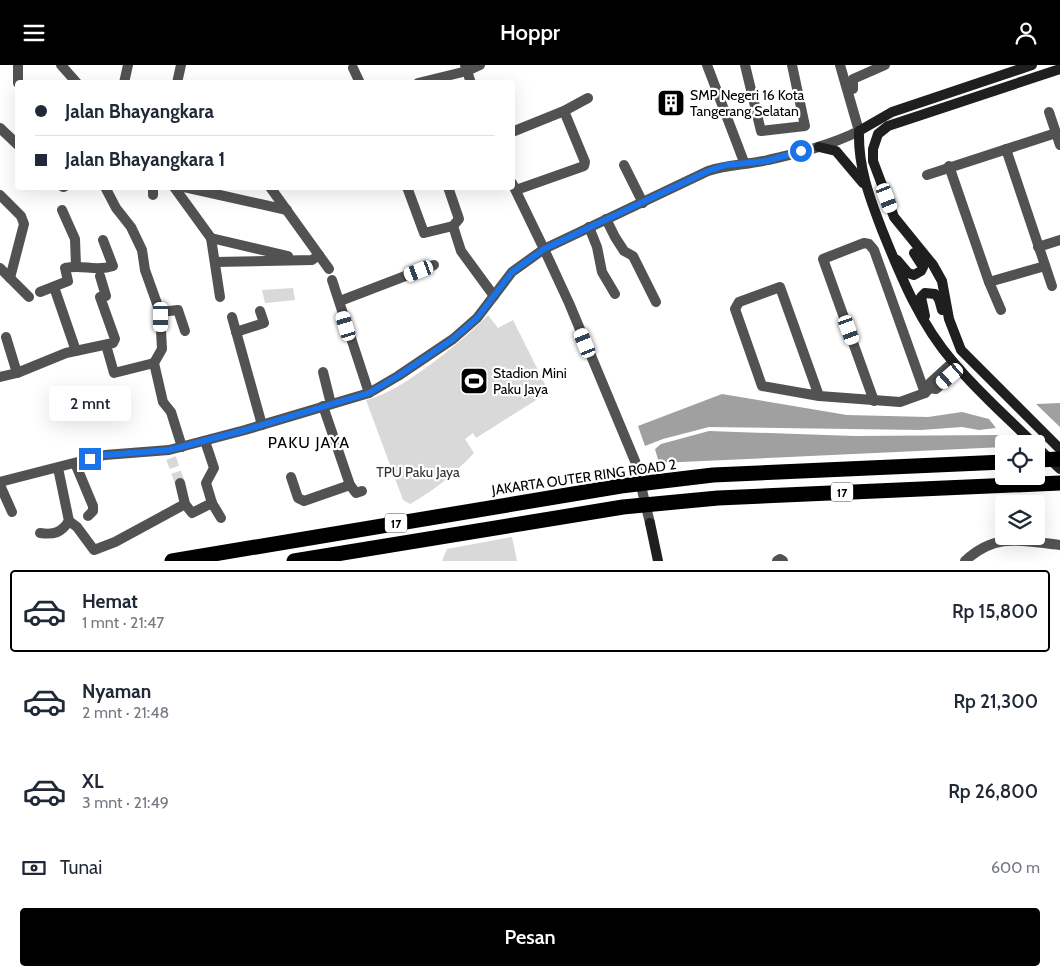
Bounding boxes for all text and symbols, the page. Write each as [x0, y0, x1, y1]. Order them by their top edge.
icon: menu [20, 19, 48, 47]
text: Hoppr [500, 19, 560, 46]
icon: person [1012, 19, 1040, 47]
place label: SMP Negeri 16 Kota Tangerang Selatan [690, 86, 805, 120]
building icon: SMP Negeri 16 Kota Tangerang Selatan [656, 88, 686, 118]
text: Jalan Bhayangkara [65, 100, 214, 123]
route start [790, 140, 812, 162]
text: Jalan Bhayangkara 1 [65, 148, 225, 171]
car [874, 181, 899, 215]
car [402, 259, 435, 283]
car [153, 302, 168, 332]
car [334, 309, 357, 343]
car [836, 313, 861, 347]
car [572, 326, 597, 360]
car [933, 360, 966, 392]
place label: Stadion Mini Paku Jaya [493, 364, 567, 398]
sports icon: Stadion Mini Paku Jaya [459, 366, 489, 396]
callout: 2 mnt [49, 387, 131, 421]
text: 2 mnt [70, 394, 110, 413]
district label: PAKU JAYA [268, 433, 350, 452]
map controls [995, 435, 1045, 545]
button: locate [995, 435, 1045, 485]
route end [79, 448, 101, 470]
street label: JAKARTA OUTER RING ROAD 2 [490, 455, 677, 499]
park label: TPU Paku Jaya [376, 463, 460, 481]
road number: 17 [831, 483, 853, 502]
button: layers [995, 495, 1045, 545]
road number: 17 [385, 513, 407, 533]
icon: car [22, 589, 67, 634]
text: Hemat [82, 590, 138, 613]
text: Rp 15,800 [952, 600, 1038, 623]
text: 1 mnt · 21:47 [82, 613, 164, 632]
icon: car [22, 679, 67, 724]
text: Nyaman [82, 680, 151, 703]
text: Rp 21,300 [953, 690, 1038, 713]
text: 2 mnt · 21:48 [82, 703, 169, 722]
icon: car [22, 769, 67, 814]
text: XL [82, 770, 103, 793]
text: Rp 26,800 [948, 780, 1038, 803]
text: 3 mnt · 21:49 [82, 793, 169, 812]
icon: cash [20, 854, 48, 882]
text: Tunai [60, 856, 102, 879]
text: 600 m [991, 858, 1040, 877]
button: Pesan [20, 908, 1040, 966]

